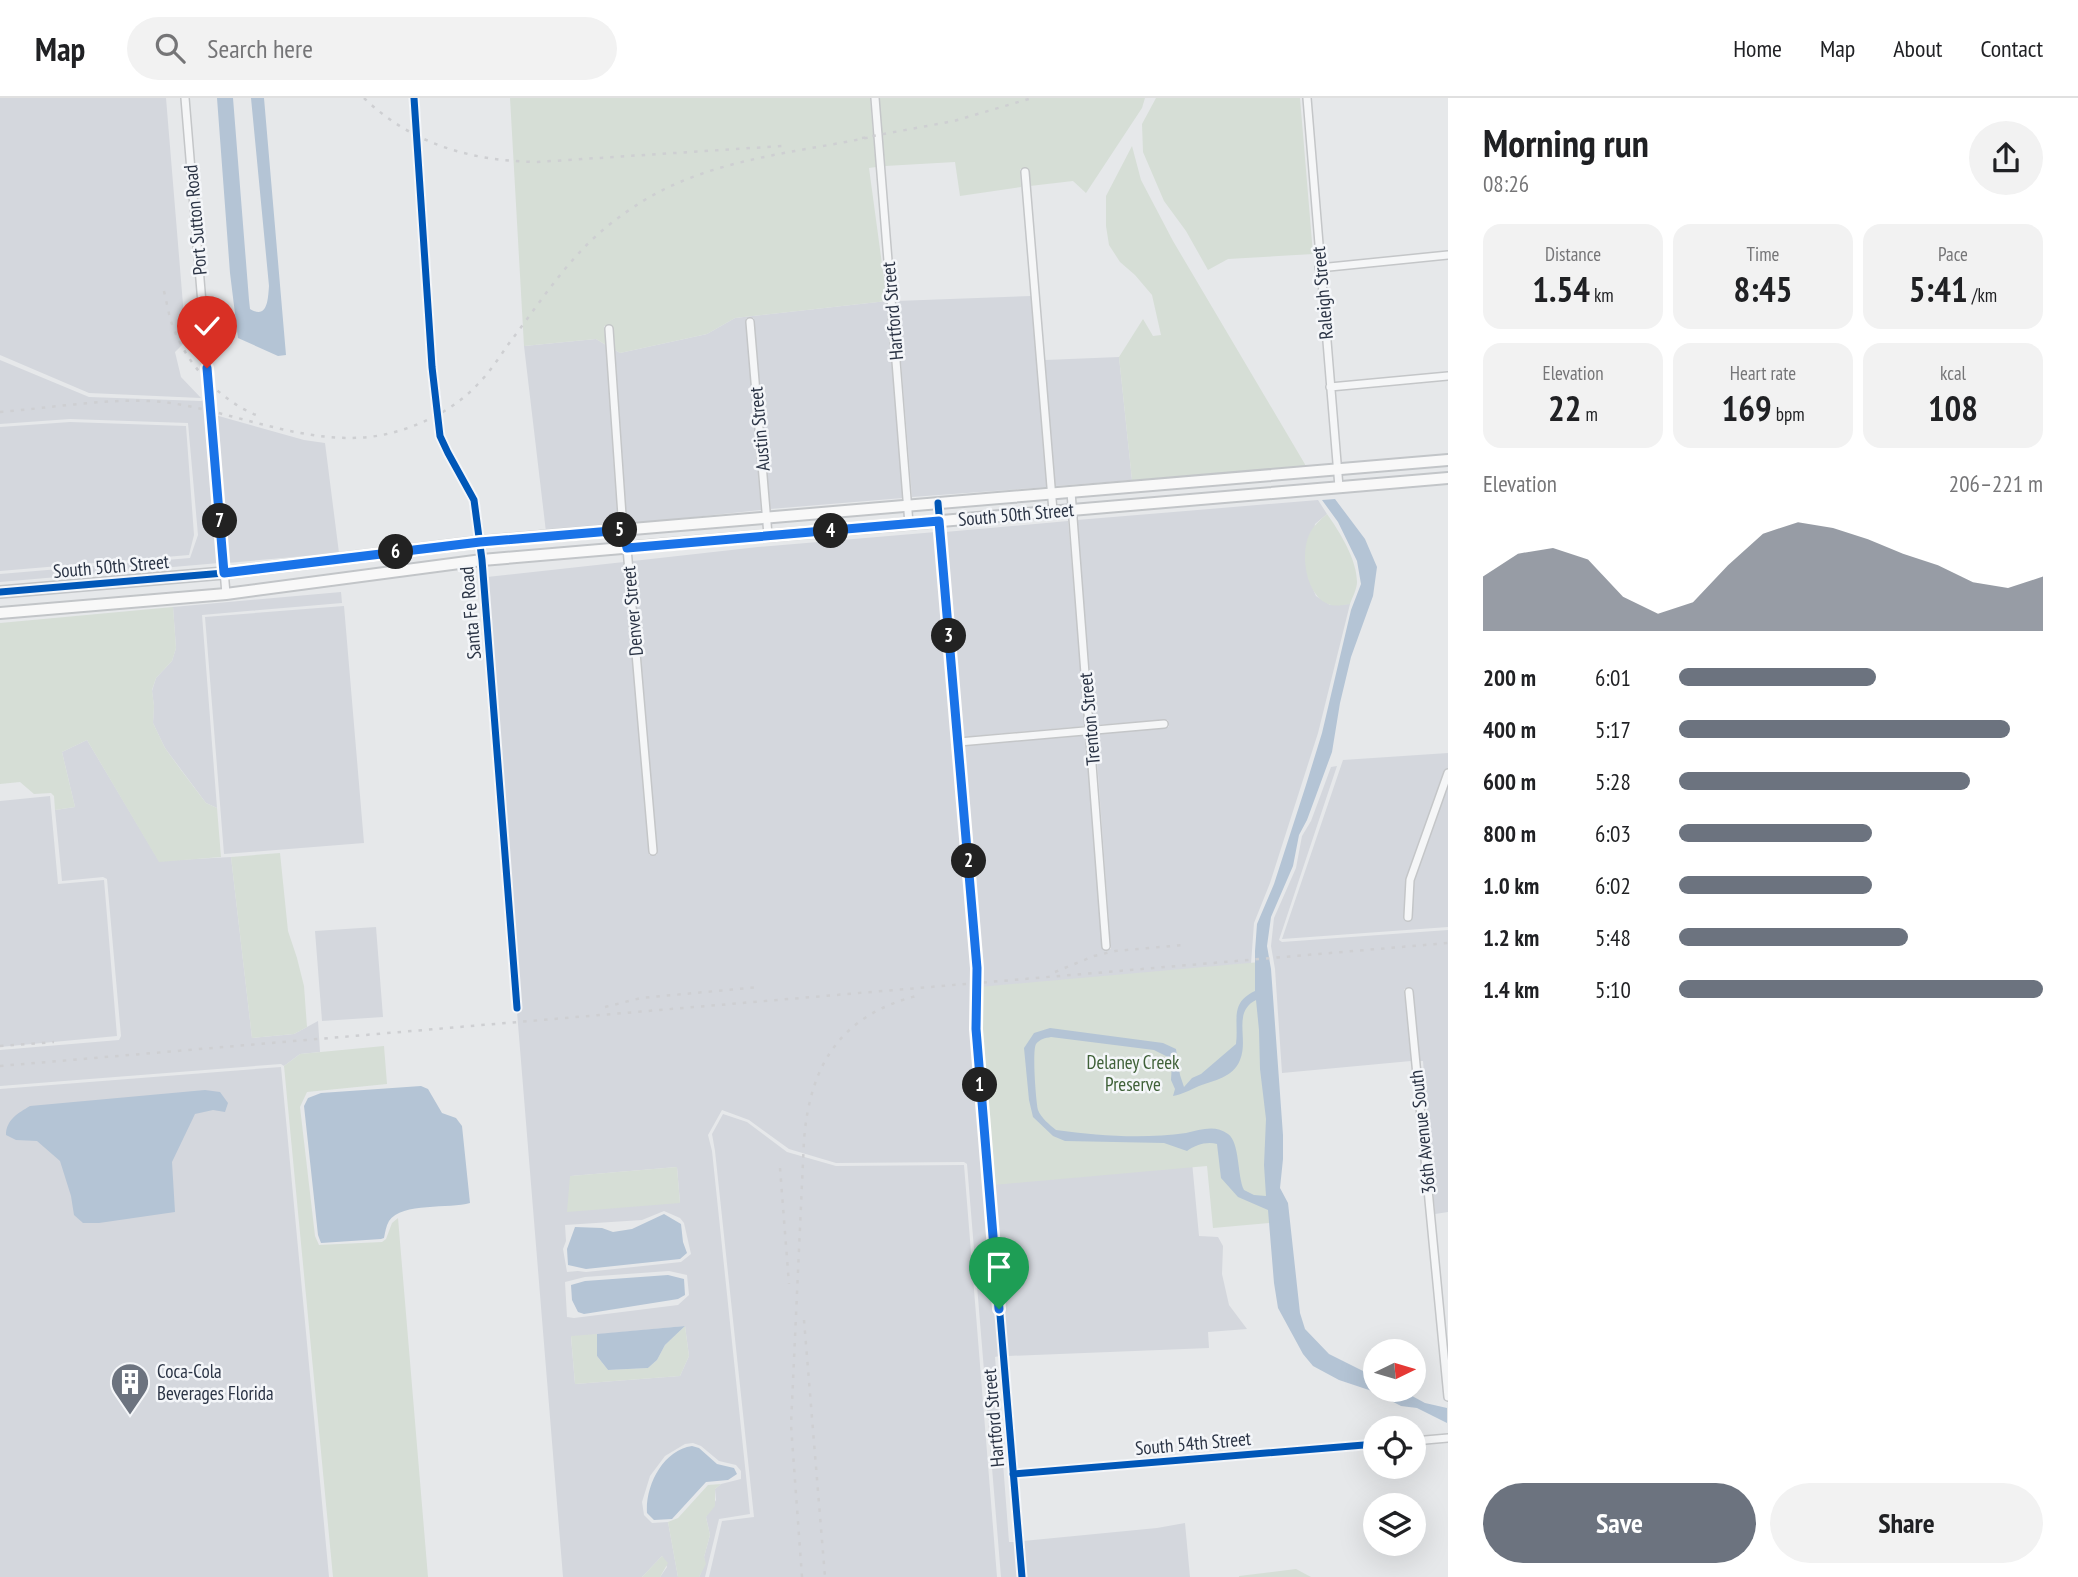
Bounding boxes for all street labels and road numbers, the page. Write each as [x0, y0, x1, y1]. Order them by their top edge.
street label: Port Sutton Road [178, 164, 212, 276]
street label: Raleigh Street [1306, 245, 1338, 340]
street label: Hartford Street [876, 260, 908, 361]
street label: Austin Street [743, 385, 775, 472]
street label: South 50th Street [957, 497, 1076, 531]
street label: South 50th Street [52, 549, 171, 583]
street label: Denver Street [616, 564, 648, 657]
street label: Santa Fe Road [454, 566, 486, 660]
street label: Trenton Street [1073, 671, 1105, 767]
street label: 36th Avenue South [1404, 1069, 1440, 1195]
street label: Hartford Street [977, 1367, 1009, 1468]
street label: South 54th Street [1134, 1426, 1253, 1460]

